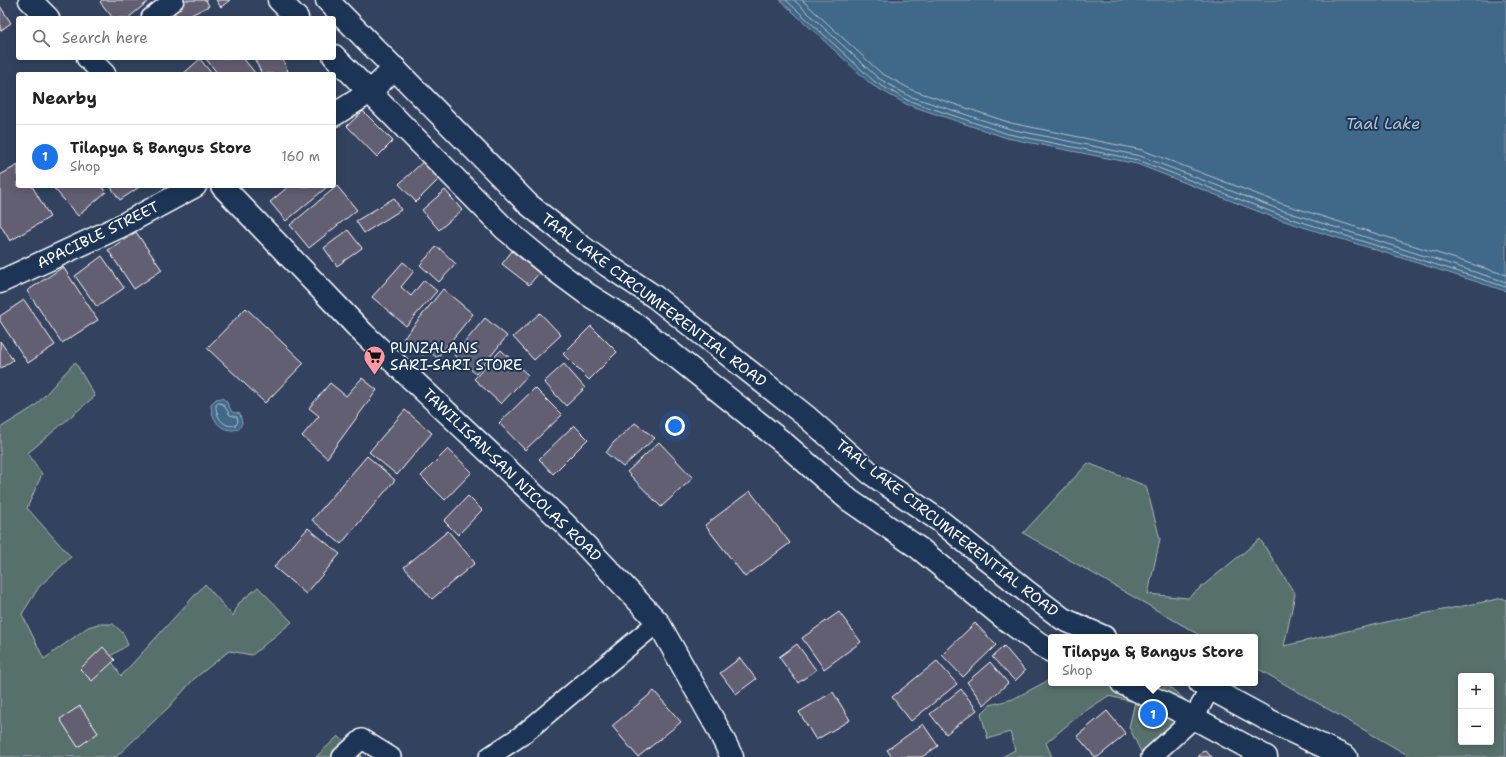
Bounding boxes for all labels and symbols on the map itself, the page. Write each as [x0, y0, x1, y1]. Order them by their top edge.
water label: Taal Lake [1346, 113, 1420, 134]
street label: APACIBLE STREET [34, 197, 162, 273]
street label: TAAL LAKE CIRCUMFERENTIAL ROAD [537, 209, 771, 391]
place label: PUNZALANS SARI-SARI STORE [390, 338, 522, 375]
supermarket icon: PUNZALANS SARI-SARI STORE [361, 344, 387, 377]
street label: TAWILISAN-SAN NICOLAS ROAD [418, 384, 606, 566]
your location [665, 416, 685, 436]
street label: TAAL LAKE CIRCUMFERENTIAL ROAD [832, 435, 1062, 621]
pin: 1 [1140, 699, 1166, 729]

